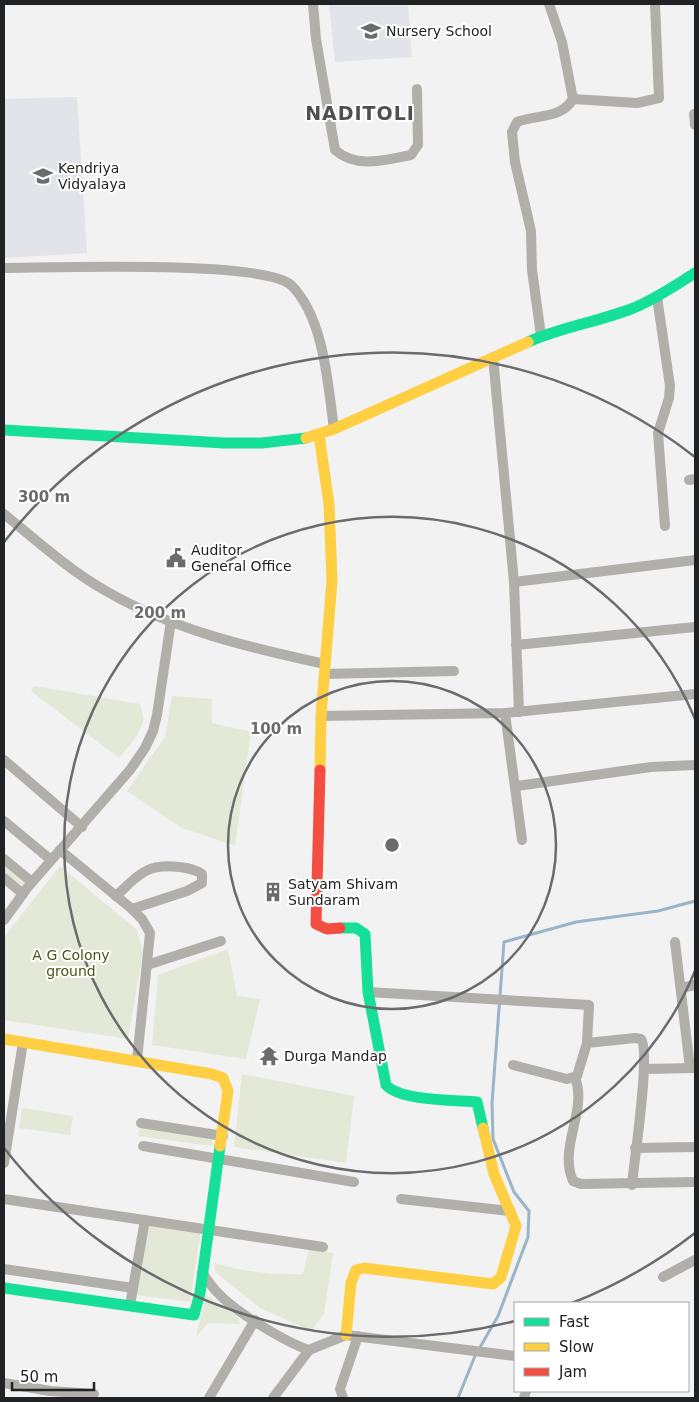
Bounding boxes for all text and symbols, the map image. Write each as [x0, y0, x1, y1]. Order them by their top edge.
school or university icon: Nursery School [360, 20, 382, 42]
place label: Nursery School [386, 23, 492, 39]
district label: NADITOLI [305, 102, 415, 124]
place label: Kendriya Vidyalaya [58, 160, 126, 192]
school or university icon: Kendriya Vidyalaya [32, 165, 54, 187]
text: 300 m [18, 488, 70, 506]
place label: Auditor General Office [191, 542, 292, 574]
public building icon: Auditor General Office [165, 547, 187, 569]
text: 200 m [134, 604, 186, 622]
text: 100 m [250, 720, 302, 738]
centre of rings [383, 836, 401, 854]
place label: Satyam Shivam Sundaram [288, 876, 398, 908]
building icon: Satyam Shivam Sundaram [262, 881, 284, 903]
park label: A G Colony ground [32, 947, 110, 979]
temple icon: Durga Mandap [258, 1045, 280, 1067]
place label: Durga Mandap [284, 1048, 387, 1064]
legend [514, 1302, 689, 1392]
text: Fast [559, 1313, 589, 1331]
text: Slow [559, 1338, 594, 1356]
scale bar [12, 1360, 95, 1392]
text: Jam [558, 1363, 587, 1381]
text: 50 m [20, 1368, 58, 1386]

